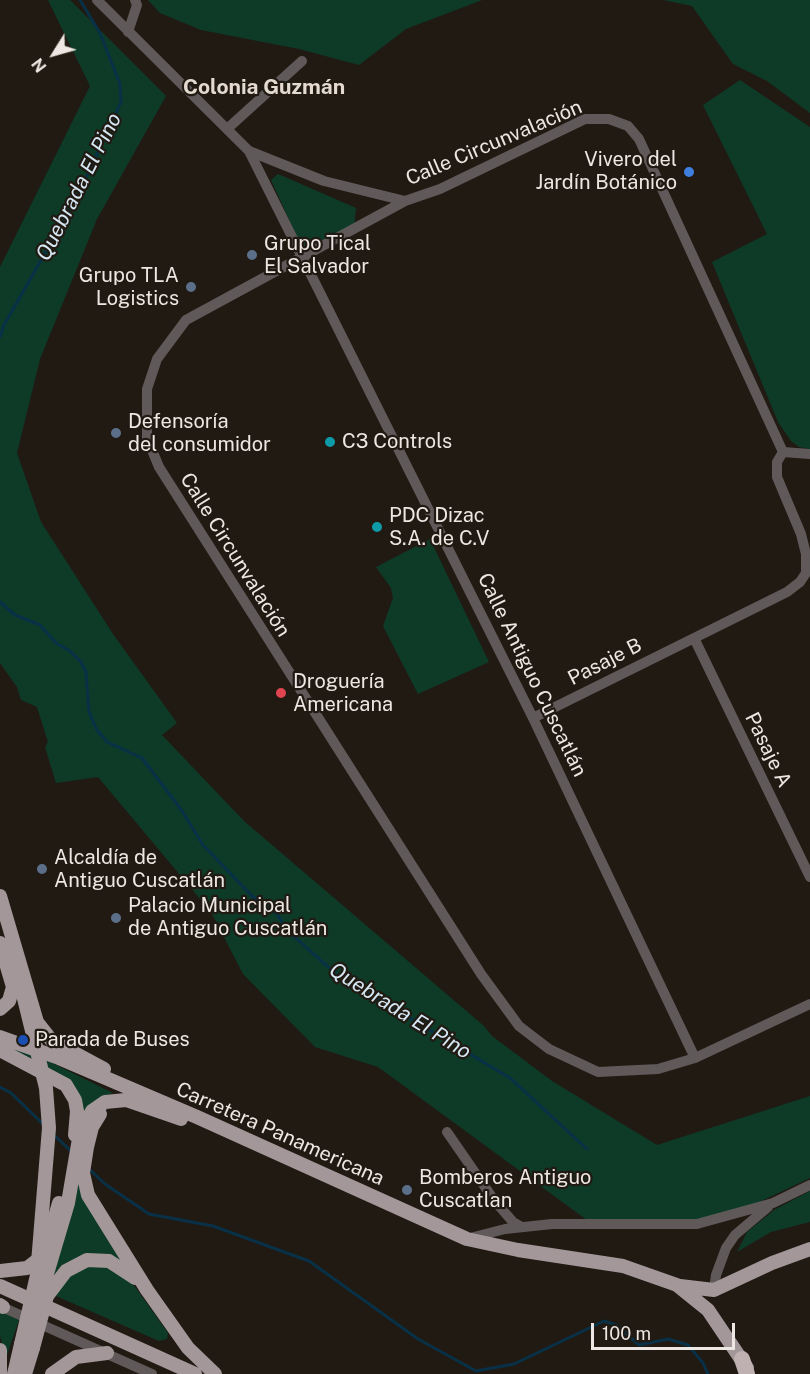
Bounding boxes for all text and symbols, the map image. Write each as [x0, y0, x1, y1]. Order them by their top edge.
north arrow [24, 24, 84, 84]
text: N [28, 54, 51, 76]
district label: Colonia Guzmán [183, 75, 345, 101]
street label: Calle Circunvalación [402, 95, 586, 191]
water label: Quebrada El Pino [31, 109, 127, 265]
place label: Vivero del Jardín Botánico [535, 148, 677, 195]
marker: Vivero del Jardín Botánico [682, 165, 696, 179]
place label: Grupo Tical El Salvador [264, 232, 371, 279]
marker: Grupo Tical El Salvador [245, 248, 259, 262]
place label: Grupo TLA Logistics [79, 264, 179, 311]
marker: Grupo TLA Logistics [184, 280, 198, 294]
place label: Defensoría del consumidor [128, 410, 271, 457]
marker: Defensoría del consumidor [109, 426, 123, 440]
place label: C3 Controls [342, 430, 452, 454]
marker: C3 Controls [323, 435, 337, 449]
street label: Calle Circunvalación [175, 469, 295, 641]
place label: PDC Dizac S.A. de C.V [389, 504, 490, 551]
marker: PDC Dizac S.A. de C.V [370, 520, 384, 534]
street label: Calle Antiguo Cuscatlán [472, 569, 592, 781]
street label: Pasaje B [564, 633, 646, 691]
place label: Droguería Americana [293, 670, 393, 717]
marker: Droguería Americana [274, 686, 288, 700]
street label: Pasaje A [740, 709, 796, 791]
place label: Alcaldía de Antiguo Cuscatlán [54, 846, 225, 893]
marker: Alcaldía de Antiguo Cuscatlán [35, 862, 49, 876]
place label: Palacio Municipal de Antiguo Cuscatlán [128, 894, 327, 941]
marker: Palacio Municipal de Antiguo Cuscatlán [109, 911, 123, 925]
water label: Quebrada El Pino [324, 957, 476, 1065]
place label: Parada de Buses [35, 1028, 190, 1052]
marker: Parada de Buses [16, 1033, 30, 1047]
street label: Carretera Panamericana [172, 1077, 388, 1191]
place label: Bomberos Antiguo Cuscatlan [419, 1166, 591, 1213]
marker: Bomberos Antiguo Cuscatlan [400, 1183, 414, 1197]
scale bar [594, 1311, 738, 1349]
text: 100 m [602, 1323, 651, 1344]

